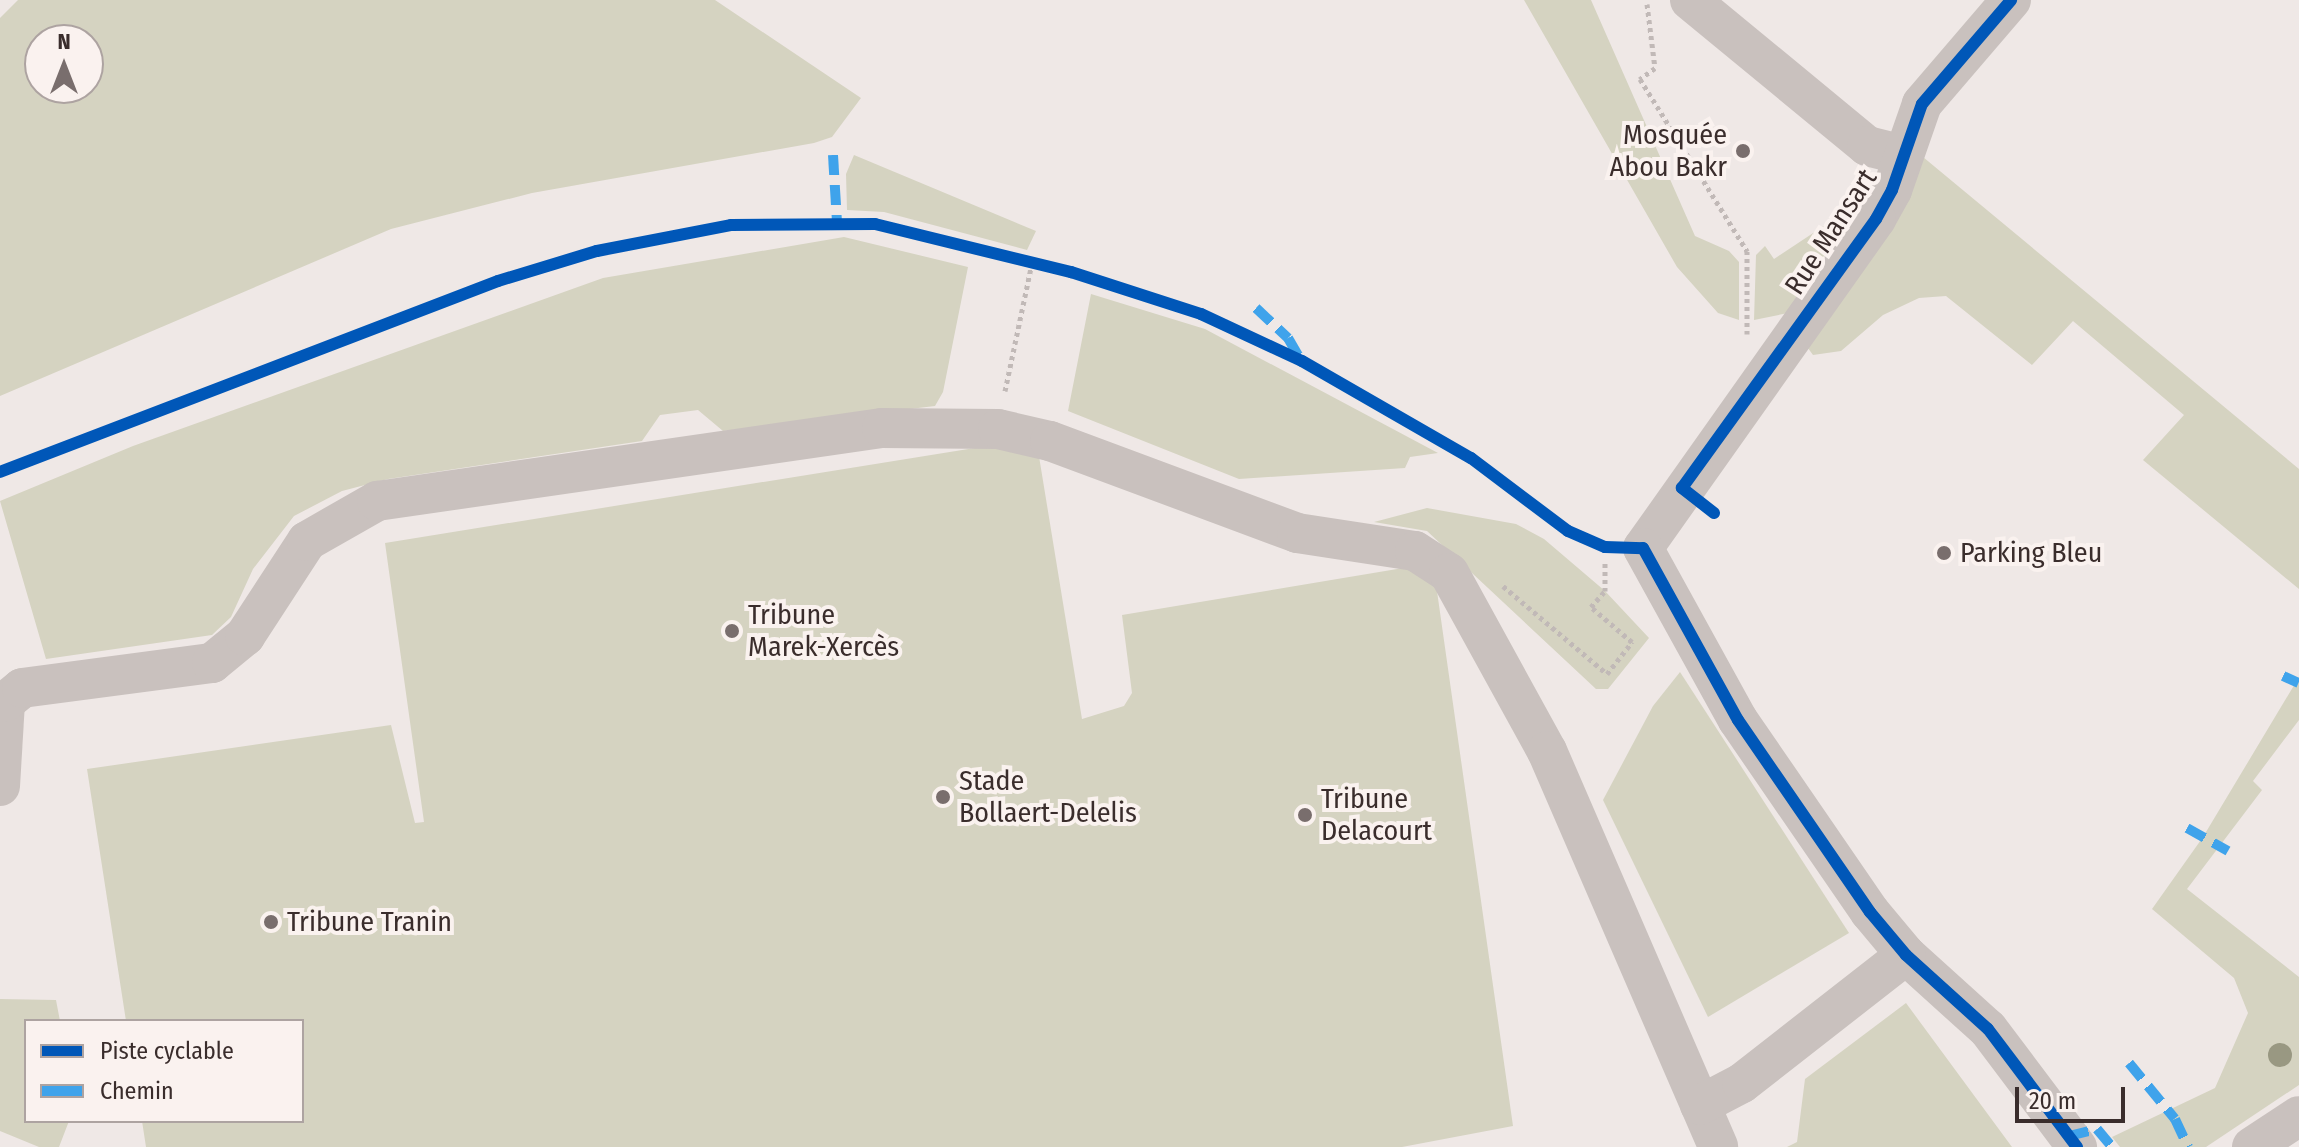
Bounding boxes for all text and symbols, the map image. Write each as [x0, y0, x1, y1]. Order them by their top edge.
north arrow [24, 24, 104, 104]
text: N [57, 28, 71, 55]
place label: Mosquée Abou Bakr [1610, 118, 1727, 184]
marker: Mosquée Abou Bakr [1734, 142, 1752, 160]
street label: Rue Mansart [1778, 163, 1884, 301]
place label: Parking Bleu [1960, 536, 2102, 570]
marker: Parking Bleu [1935, 544, 1953, 562]
place label: Tribune Marek-Xercès [748, 598, 899, 664]
marker: Tribune Marek-Xercès [723, 622, 741, 640]
place label: Stade Bollaert-Delelis [959, 764, 1137, 830]
place label: Tribune Delacourt [1321, 782, 1432, 848]
marker: Stade Bollaert-Delelis [934, 788, 952, 806]
marker: Tribune Delacourt [1296, 806, 1314, 824]
place label: Tribune Tranin [287, 905, 452, 939]
marker: Tribune Tranin [262, 913, 280, 931]
legend [24, 1019, 304, 1123]
text: Piste cyclable [100, 1037, 234, 1065]
scale bar [2019, 1071, 2129, 1121]
text: Chemin [100, 1077, 174, 1105]
text: 20 m [2029, 1087, 2076, 1115]

